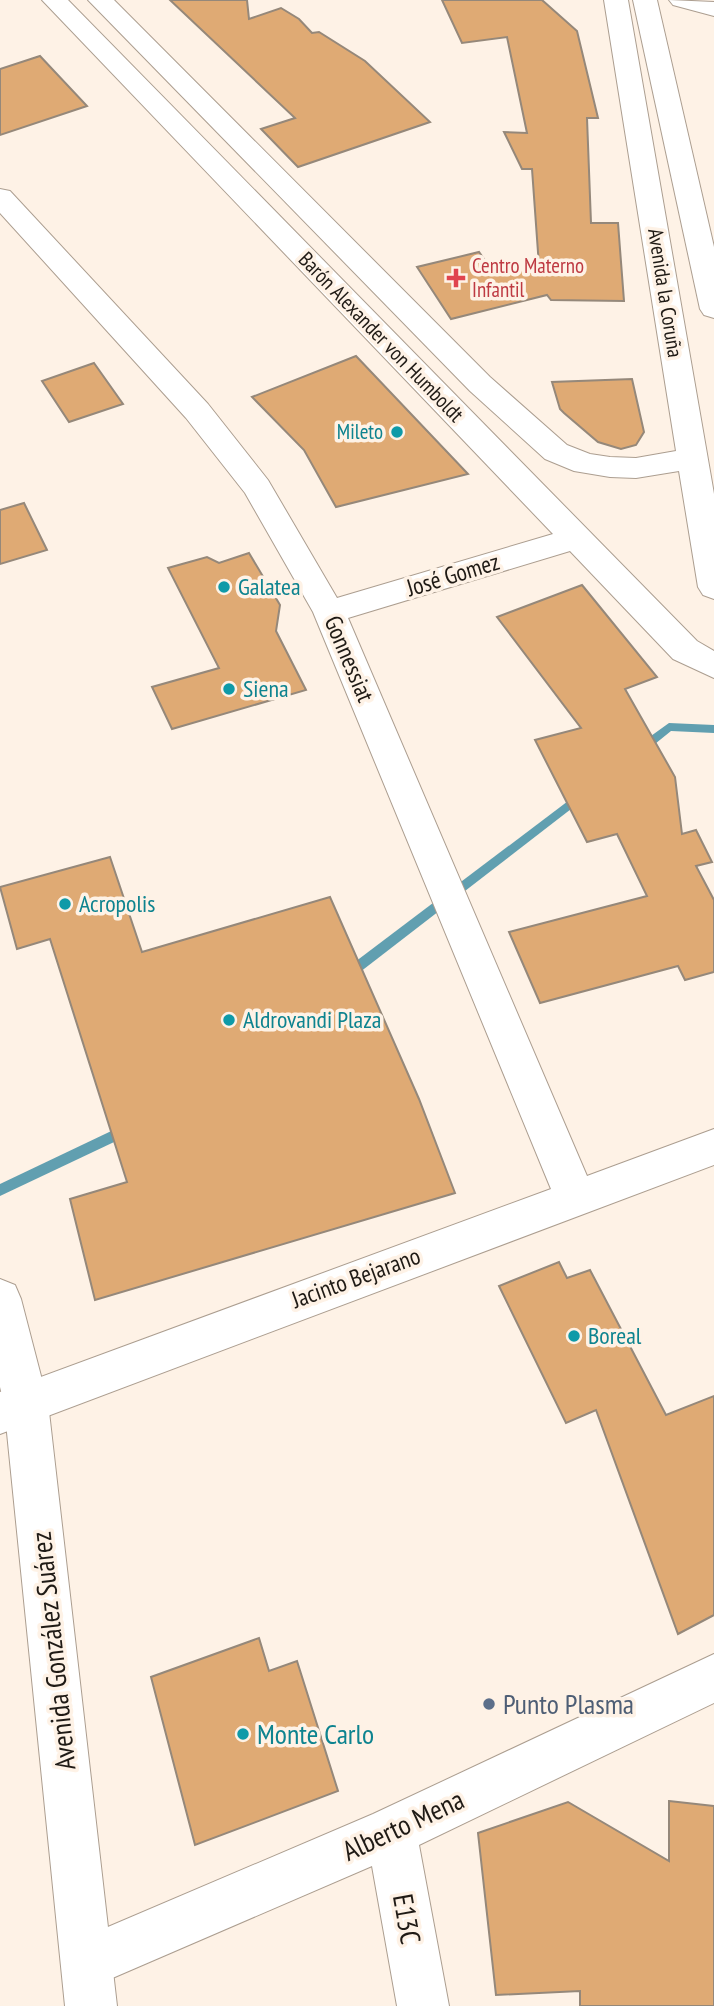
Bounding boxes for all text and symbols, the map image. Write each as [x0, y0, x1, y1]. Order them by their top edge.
street label: Avenida la Coruña [642, 227, 689, 359]
street label: Barón Alexander von Humboldt [293, 246, 470, 428]
place label: Centro Materno Infantil [472, 252, 584, 303]
marker: Centro Materno Infantil [446, 268, 466, 288]
place label: Mileto [337, 418, 383, 445]
marker: Mileto [389, 424, 405, 440]
street label: José Gomez [402, 546, 503, 604]
place label: Galatea [238, 571, 301, 602]
marker: Galatea [216, 579, 232, 595]
street label: Gonnessiat [317, 611, 382, 707]
place label: Siena [243, 673, 289, 704]
marker: Siena [221, 681, 237, 697]
place label: Acropolis [79, 888, 155, 919]
marker: Acropolis [57, 896, 73, 912]
place label: Aldrovandi Plaza [243, 1004, 381, 1035]
marker: Aldrovandi Plaza [221, 1012, 237, 1028]
street label: Jacinto Bejarano [286, 1240, 424, 1315]
place label: Boreal [588, 1320, 642, 1351]
marker: Boreal [566, 1328, 582, 1344]
street label: Avenida González Suárez [22, 1530, 83, 1772]
place label: Punto Plasma [503, 1685, 634, 1722]
marker: Punto Plasma [481, 1696, 497, 1712]
place label: Monte Carlo [257, 1715, 374, 1752]
marker: Monte Carlo [235, 1726, 251, 1742]
street label: Alberto Mena [336, 1780, 470, 1869]
street label: E13C [385, 1891, 430, 1947]

